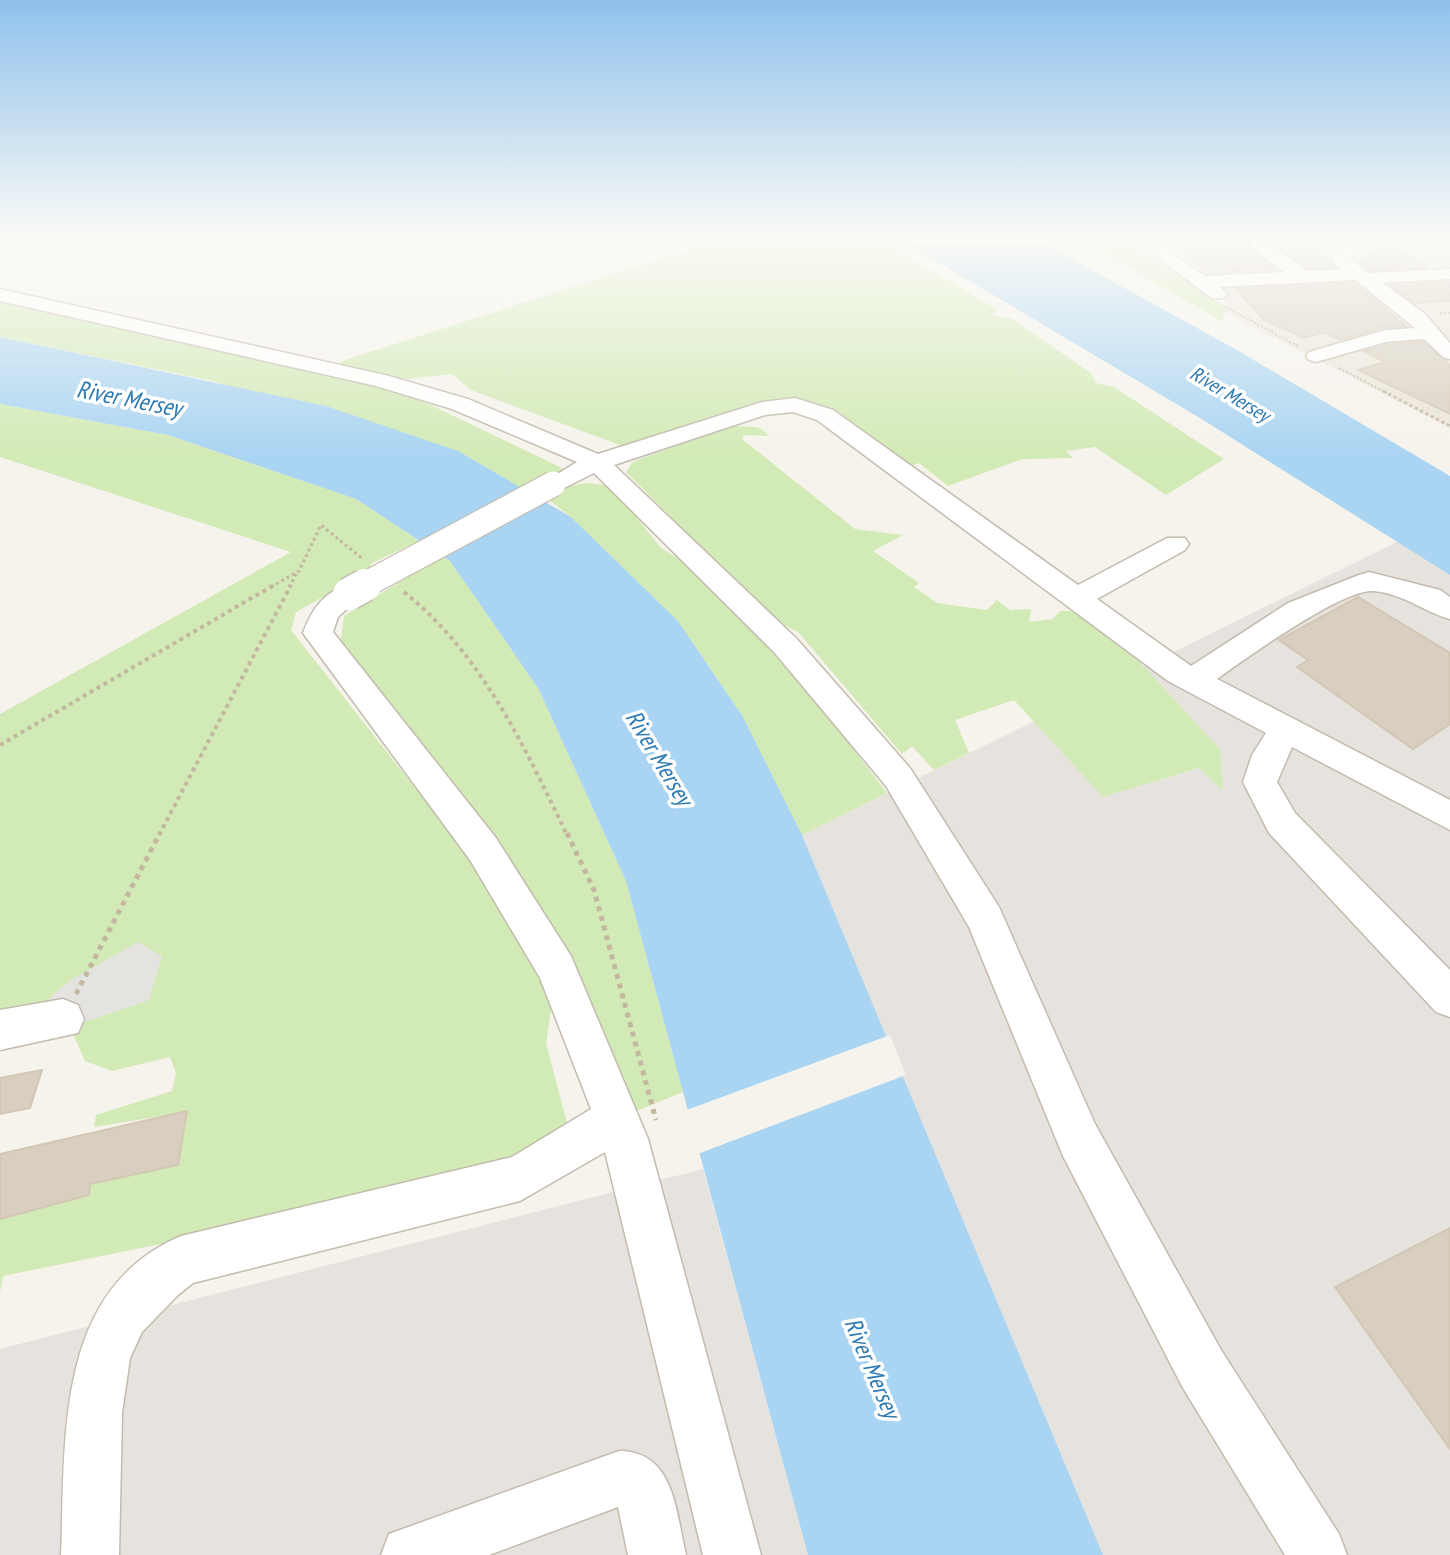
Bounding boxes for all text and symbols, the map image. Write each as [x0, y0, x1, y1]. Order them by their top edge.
water label: River Mersey [1185, 360, 1277, 429]
water label: River Mersey [74, 373, 187, 424]
water label: River Mersey [619, 704, 702, 814]
water label: River Mersey [837, 1313, 909, 1425]

